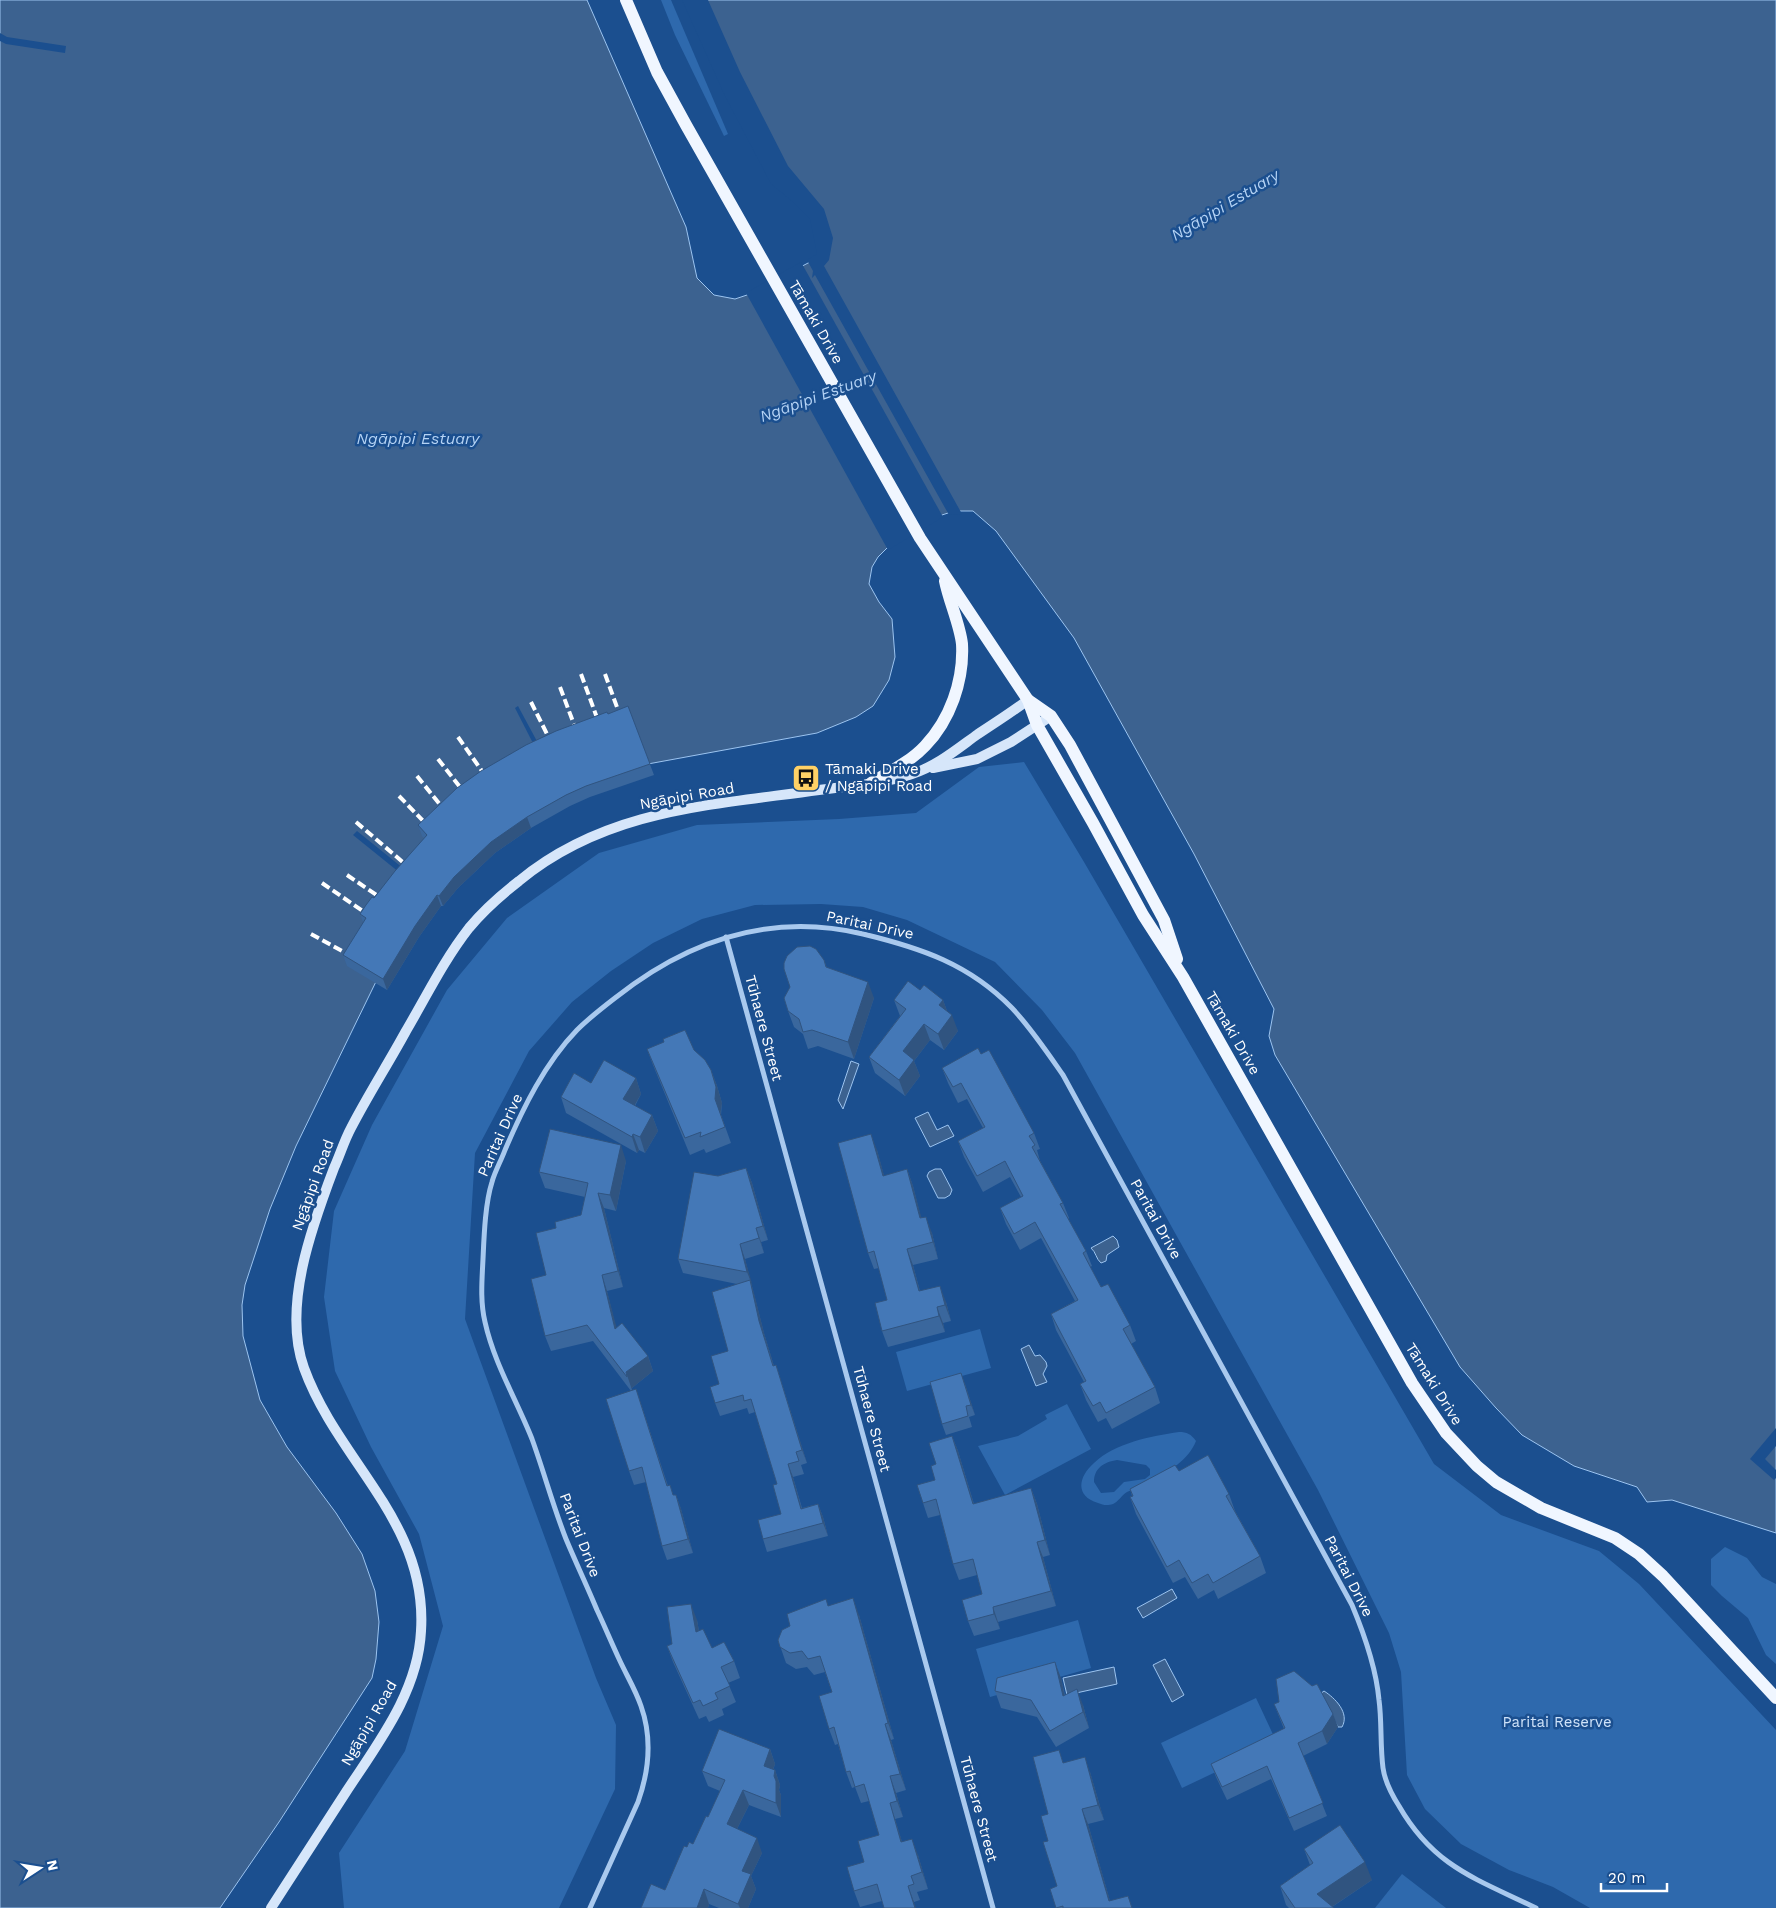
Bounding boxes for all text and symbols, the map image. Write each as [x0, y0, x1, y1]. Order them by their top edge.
water label: Ngāpipi Estuary [1167, 165, 1283, 245]
street label: Tāmaki Drive [785, 277, 847, 367]
water label: Ngāpipi Estuary [757, 366, 880, 426]
water label: Ngāpipi Estuary [357, 429, 480, 448]
place label: Tāmaki Drive / Ngāpipi Road [825, 760, 933, 795]
bus stop icon: Tāmaki Drive / Ngāpipi Road [791, 763, 821, 793]
street label: Ngāpipi Road [638, 779, 736, 813]
street label: Paritai Drive [825, 907, 915, 943]
street label: Tūhaere Street [741, 973, 787, 1083]
street label: Tāmaki Drive [1202, 988, 1264, 1078]
street label: Paritai Drive [474, 1091, 526, 1179]
street label: Ngāpipi Road [288, 1137, 338, 1233]
street label: Paritai Drive [1127, 1176, 1185, 1262]
street label: Tāmaki Drive [1402, 1339, 1466, 1429]
street label: Tūhaere Street [849, 1364, 895, 1474]
street label: Paritai Drive [556, 1490, 604, 1580]
street label: Paritai Drive [1321, 1532, 1377, 1620]
street label: Ngāpipi Road [337, 1677, 401, 1769]
park label: Paritai Reserve [1502, 1713, 1612, 1731]
street label: Tūhaere Street [956, 1754, 1002, 1864]
north arrow [15, 1843, 65, 1893]
text: N [44, 1859, 62, 1872]
scale bar [1601, 1860, 1667, 1892]
text: 20 m [1608, 1869, 1646, 1887]

